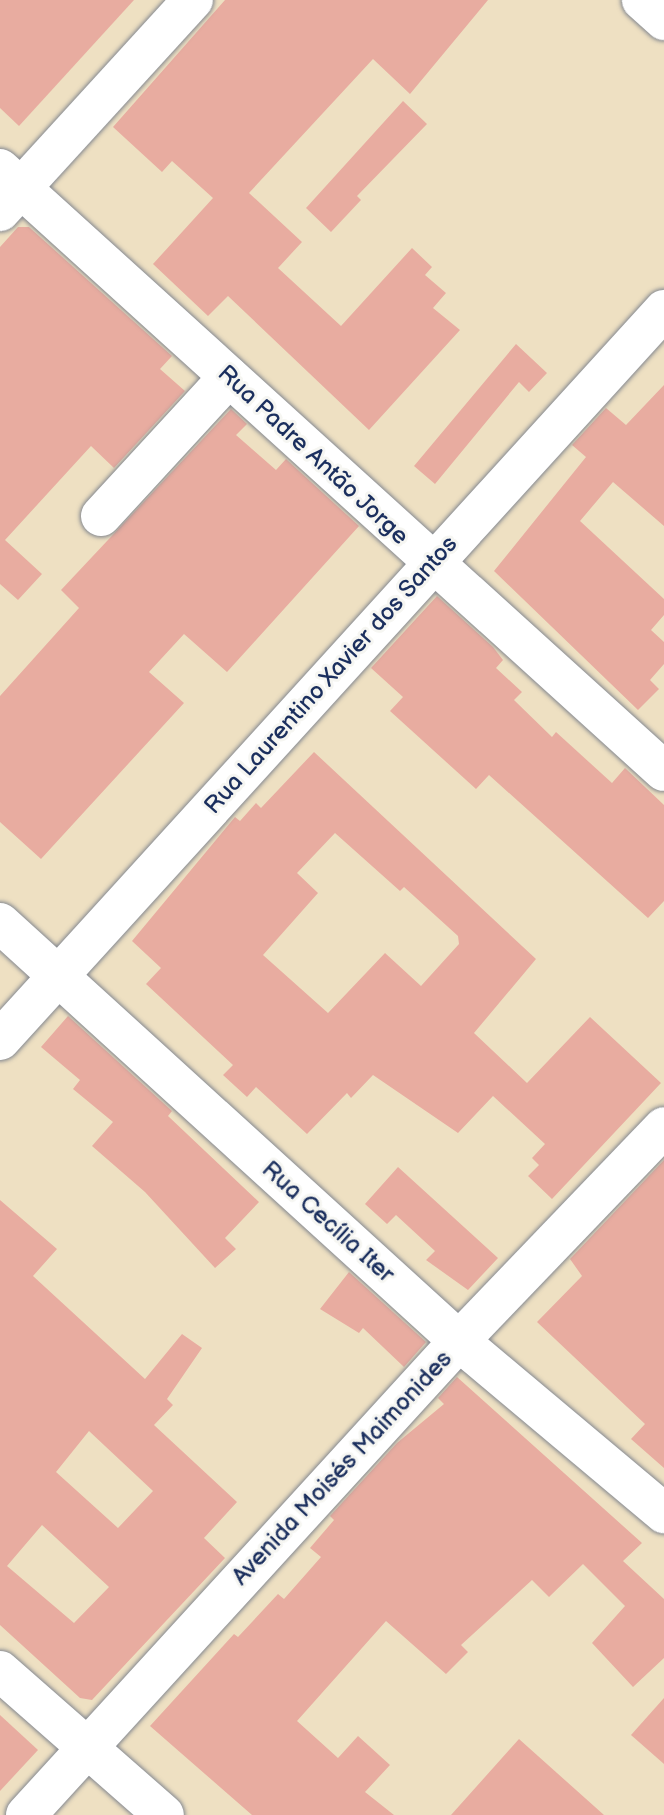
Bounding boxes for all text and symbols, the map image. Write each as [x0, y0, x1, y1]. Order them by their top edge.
street label: Rua Padre Antão Jorge [211, 359, 415, 551]
street label: Rua Laurentino Xavier dos Santos [198, 529, 464, 821]
street label: Rua Cecília Iter [256, 1155, 400, 1289]
street label: Avenida Moisés Maimonides [226, 1345, 458, 1591]

